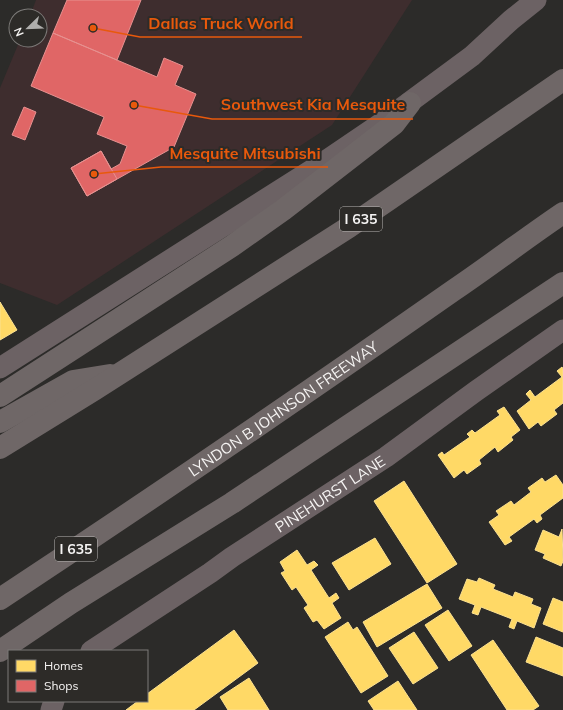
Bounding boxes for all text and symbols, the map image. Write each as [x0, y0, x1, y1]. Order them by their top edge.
north arrow [8, 8, 48, 48]
callout: Dallas Truck World [140, 9, 302, 37]
text: Dallas Truck World [148, 13, 294, 33]
text: N [11, 25, 27, 38]
callout: Southwest Kia Mesquite [212, 91, 413, 119]
text: Southwest Kia Mesquite [221, 94, 405, 114]
callout: Mesquite Mitsubishi [161, 139, 328, 167]
text: Mesquite Mitsubishi [169, 143, 321, 163]
road number: I 635 [340, 207, 382, 231]
street label: LYNDON B JOHNSON FREEWAY [184, 336, 382, 480]
street label: PINEHURST LANE [271, 451, 389, 536]
road number: I 635 [55, 537, 97, 561]
legend [8, 650, 148, 702]
text: Homes [44, 658, 83, 673]
text: Shops [44, 678, 79, 693]

